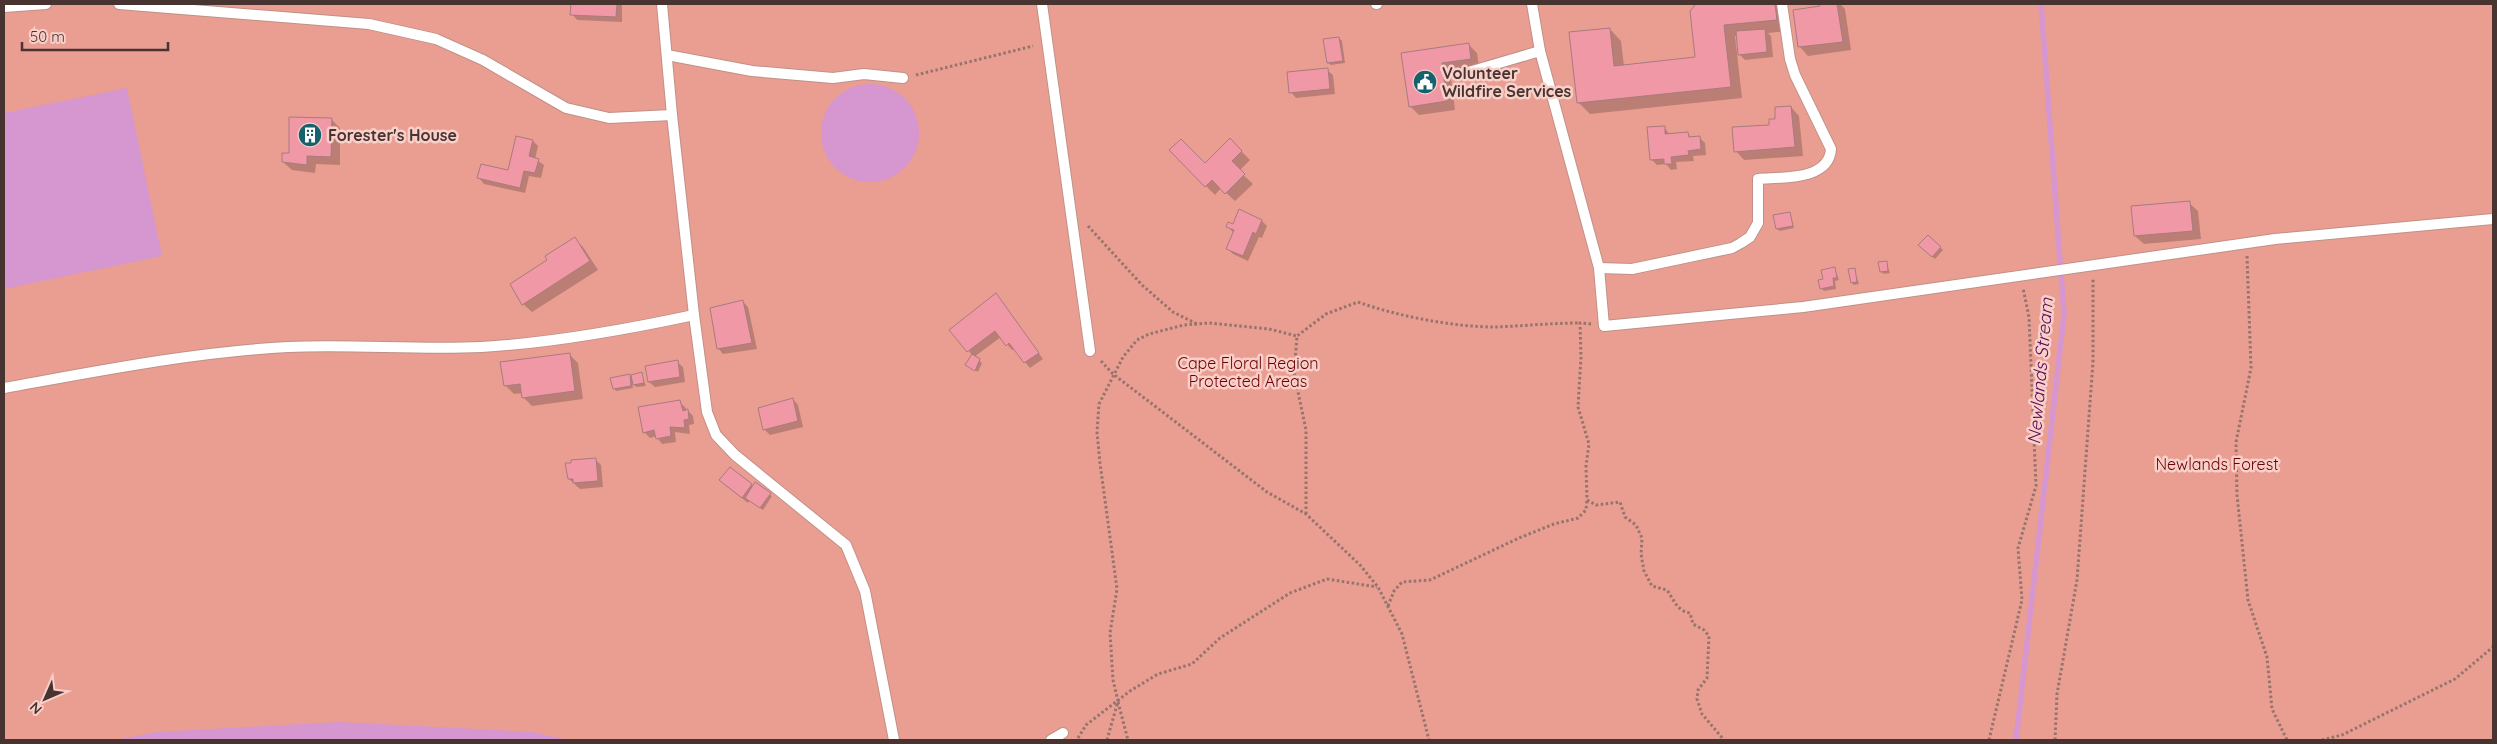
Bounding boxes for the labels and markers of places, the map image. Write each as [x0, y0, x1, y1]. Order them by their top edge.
place label: Volunteer Wildfire Services [1442, 63, 1572, 101]
public building icon: Volunteer Wildfire Services [1412, 69, 1438, 95]
building icon: Forester's House [297, 122, 323, 148]
place label: Forester's House [328, 125, 457, 145]

